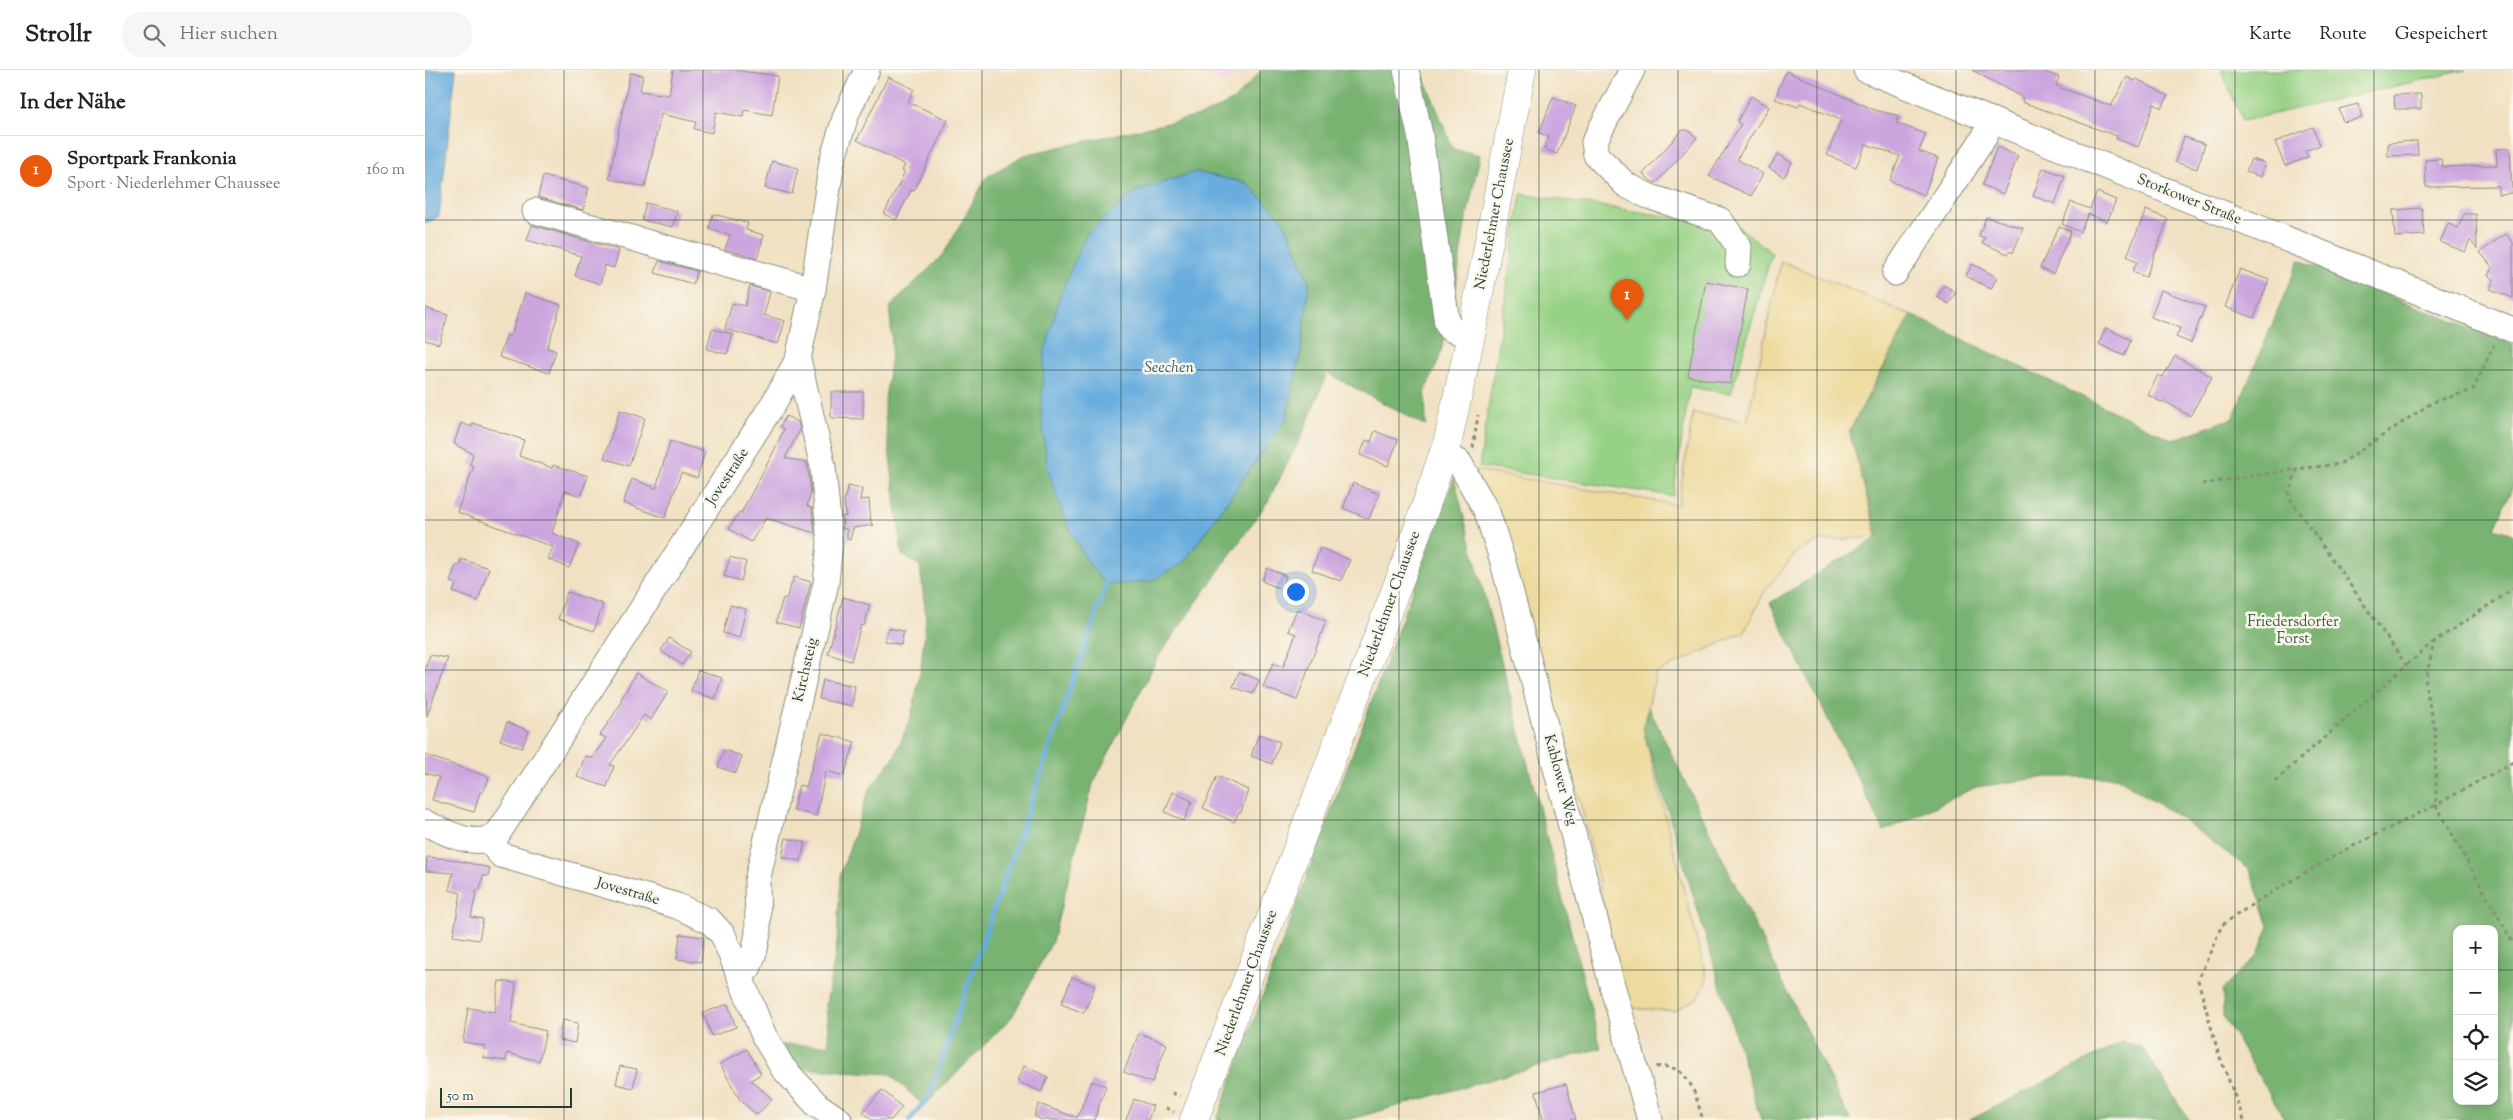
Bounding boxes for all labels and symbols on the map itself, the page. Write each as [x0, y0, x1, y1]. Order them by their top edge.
street label: Niederlehmer Chaussee [1470, 137, 1520, 291]
street label: Storkower Straße [2133, 169, 2245, 231]
pin: 1 [1611, 279, 1643, 320]
water label: Seechen [1144, 357, 1194, 380]
street label: Jovestraße [701, 444, 755, 511]
street label: Niederlehmer Chaussee [1354, 528, 1426, 680]
your location [1283, 579, 1309, 605]
park label: Friedersdorfer Forst [2247, 612, 2339, 650]
street label: Kirchsteig [788, 636, 824, 704]
street label: Kablower Weg [1538, 732, 1582, 828]
street label: Jovestraße [593, 873, 662, 911]
street label: Niederlehmer Chaussee [1211, 907, 1283, 1059]
scale bar [440, 1085, 573, 1108]

